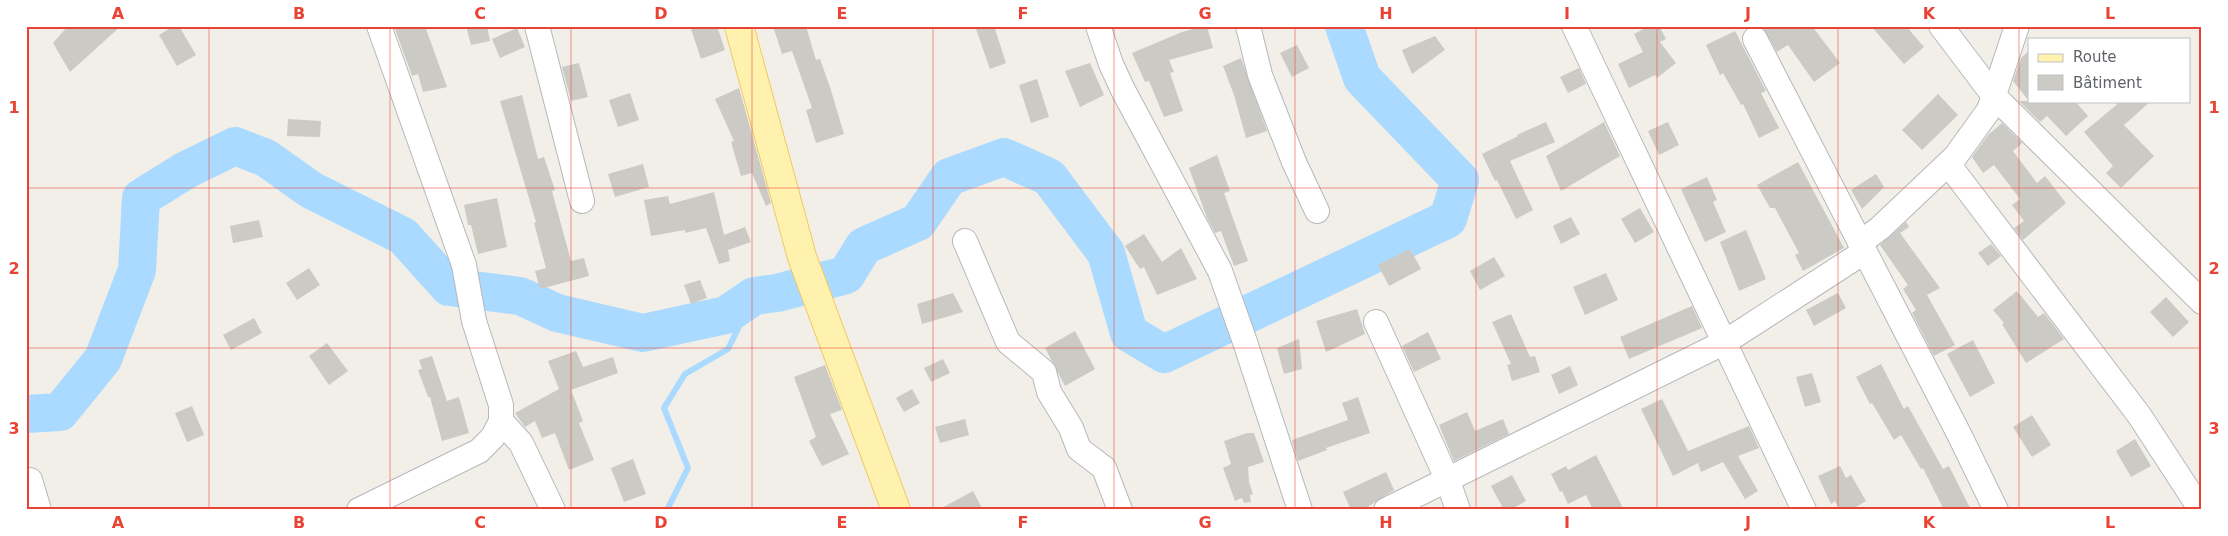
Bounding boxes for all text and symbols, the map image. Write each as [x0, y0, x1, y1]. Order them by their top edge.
text: A [112, 4, 125, 23]
text: B [293, 4, 305, 23]
text: C [474, 4, 486, 23]
text: D [654, 4, 668, 23]
text: E [837, 4, 847, 23]
text: F [1018, 4, 1028, 23]
text: G [1198, 4, 1212, 23]
text: H [1379, 4, 1393, 23]
text: I [1564, 4, 1570, 23]
text: J [1744, 4, 1751, 23]
text: K [1923, 4, 1936, 23]
text: L [2105, 4, 2115, 23]
legend [2028, 38, 2190, 102]
text: Route [2073, 48, 2117, 66]
text: Bâtiment [2073, 74, 2142, 92]
text: 1 [8, 98, 20, 117]
text: 1 [2208, 98, 2220, 117]
text: 2 [8, 259, 20, 278]
text: 2 [2208, 259, 2220, 278]
text: 3 [8, 419, 20, 438]
text: 3 [2208, 419, 2220, 438]
text: A [112, 513, 125, 532]
text: B [293, 513, 305, 532]
text: C [474, 513, 486, 532]
text: D [654, 513, 668, 532]
text: E [837, 513, 847, 532]
text: F [1018, 513, 1028, 532]
text: G [1198, 513, 1212, 532]
text: H [1379, 513, 1393, 532]
text: I [1564, 513, 1570, 532]
text: J [1744, 513, 1751, 532]
text: K [1923, 513, 1936, 532]
text: L [2105, 513, 2115, 532]

